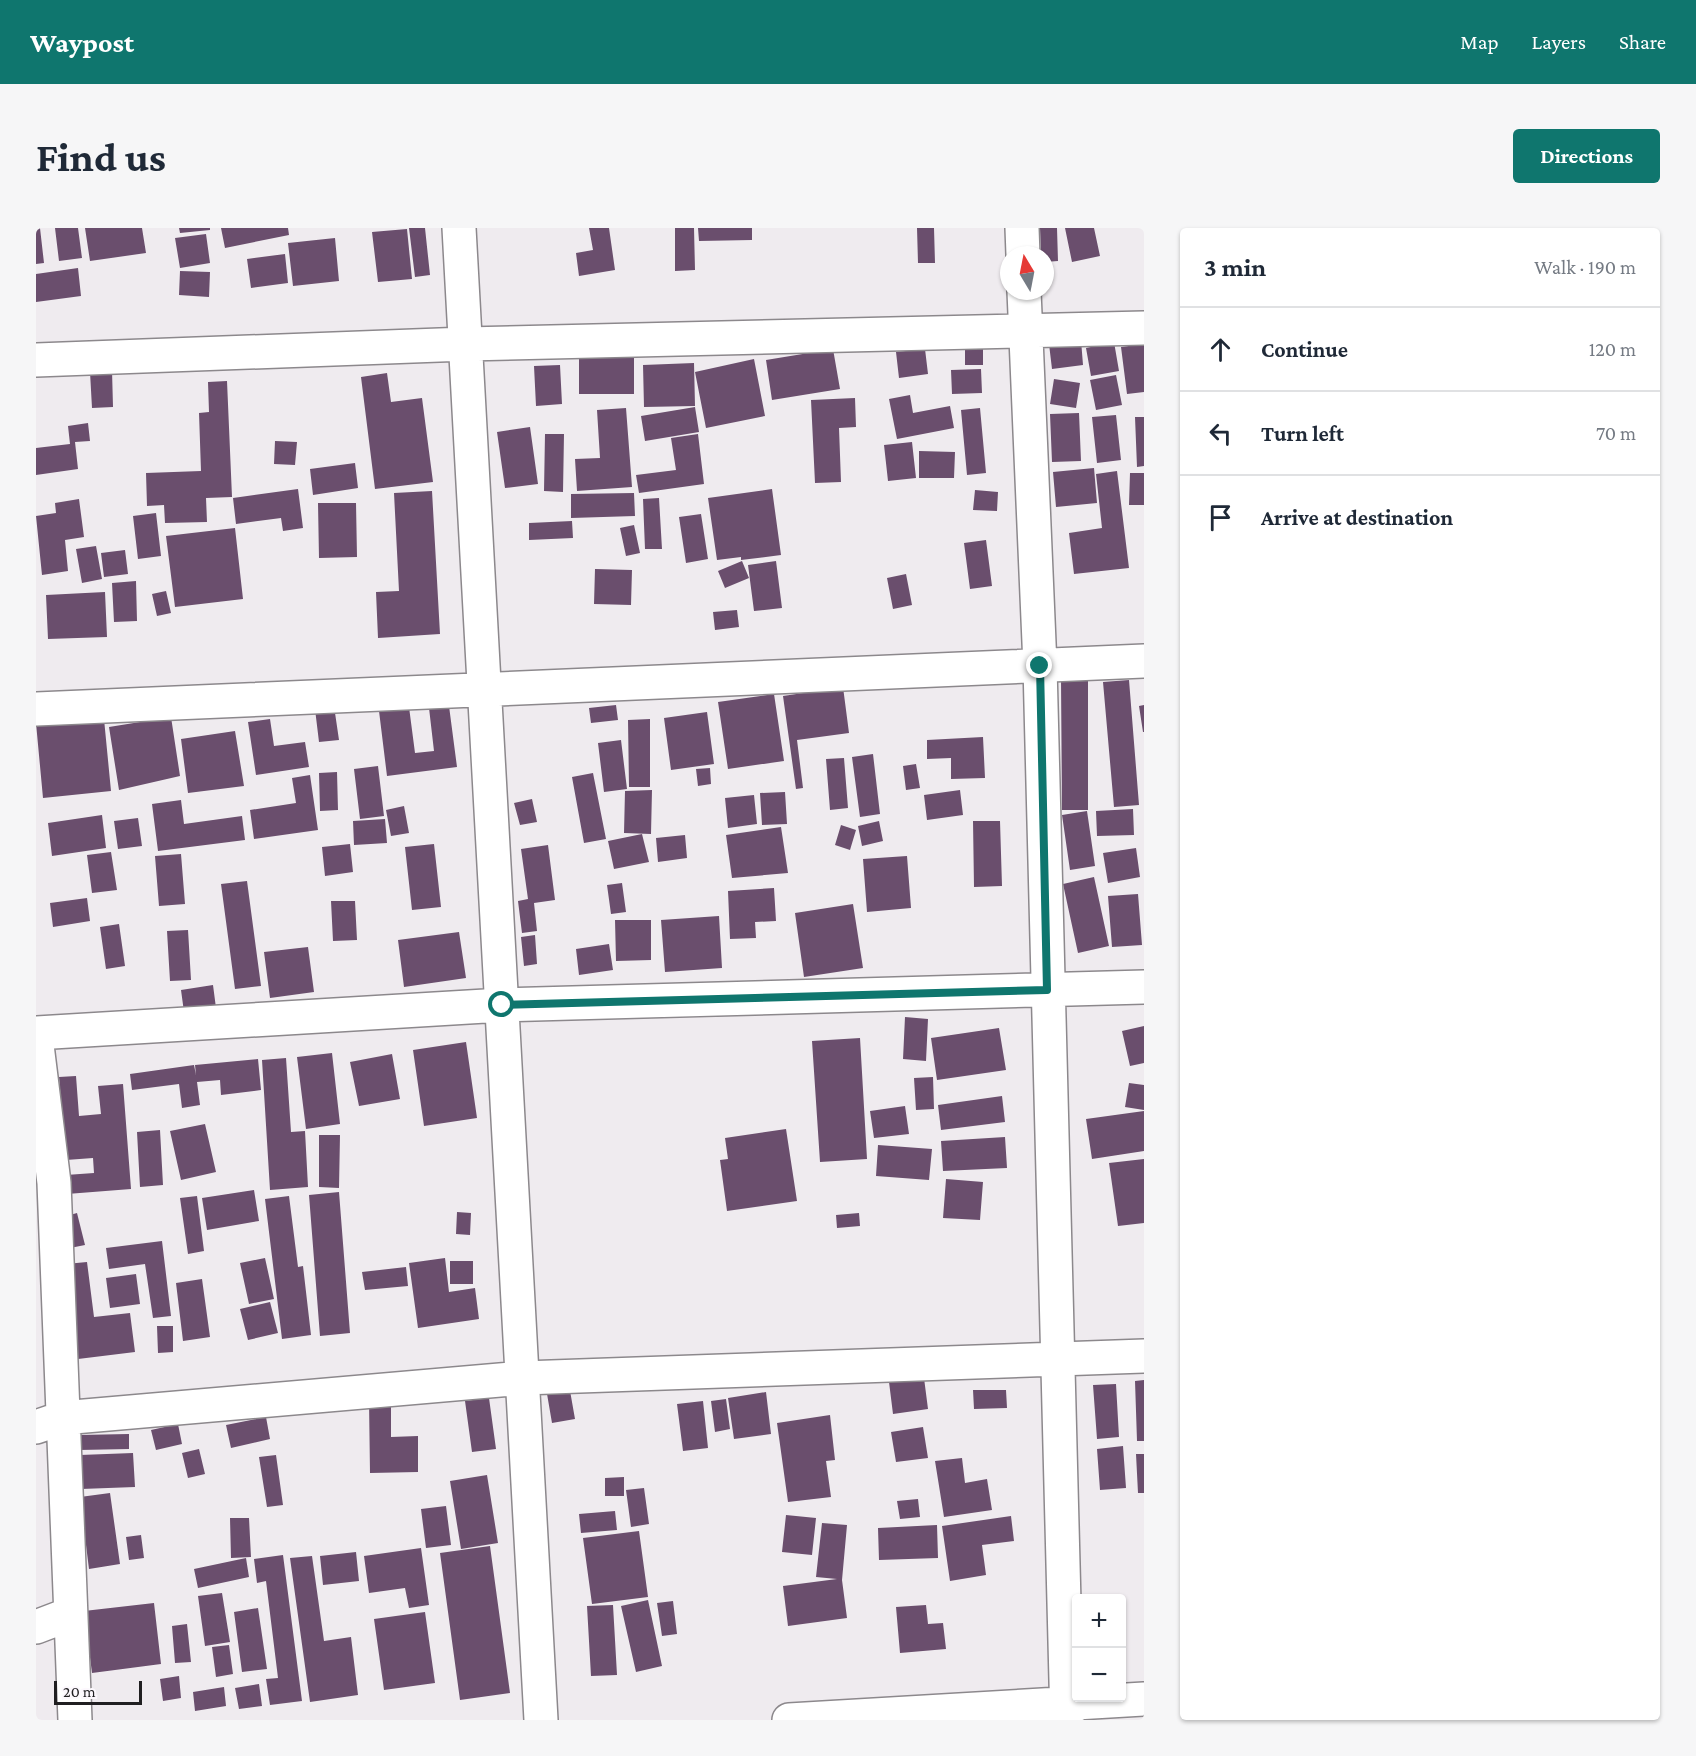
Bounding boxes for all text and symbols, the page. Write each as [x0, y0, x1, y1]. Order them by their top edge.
text: Waypost [30, 27, 134, 58]
text: Map [1460, 30, 1499, 54]
text: Layers [1532, 30, 1586, 54]
text: Share [1619, 30, 1666, 54]
button: Directions [1513, 129, 1660, 183]
text: Find us [36, 133, 166, 180]
north arrow [1000, 246, 1054, 300]
text: 3 min [1204, 253, 1266, 282]
text: Walk · 190 m [1534, 256, 1636, 278]
icon: ahead [1204, 333, 1237, 366]
text: Continue [1261, 337, 1348, 362]
text: 120 m [1589, 338, 1636, 360]
icon: left [1204, 417, 1237, 450]
text: Turn left [1261, 421, 1344, 446]
text: 70 m [1596, 422, 1636, 444]
icon: arrive [1204, 501, 1237, 534]
text: Arrive at destination [1261, 505, 1453, 530]
route end [1026, 652, 1052, 678]
route start [488, 991, 514, 1017]
map controls [1072, 1594, 1126, 1702]
button: + [1072, 1594, 1126, 1648]
button: − [1072, 1648, 1126, 1702]
scale bar [54, 1678, 142, 1706]
text: 20 m [63, 1683, 96, 1700]

